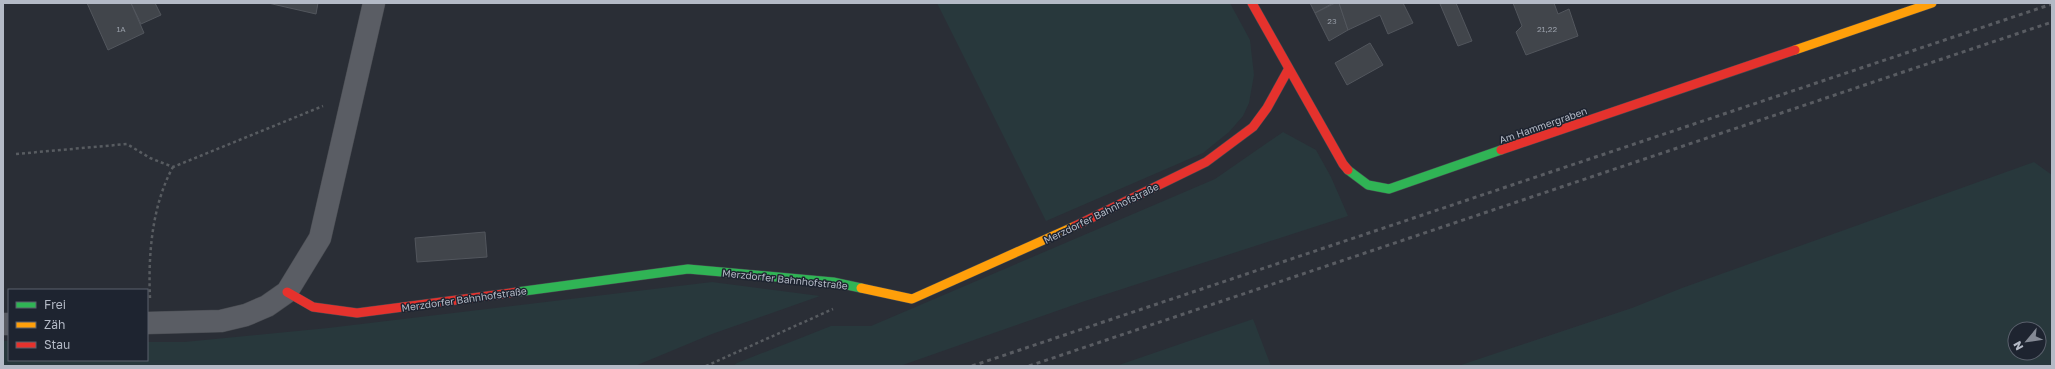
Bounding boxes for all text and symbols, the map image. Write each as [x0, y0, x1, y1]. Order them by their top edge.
house number: 23 [1327, 16, 1337, 26]
house number: 1A [116, 24, 126, 34]
house number: 21,22 [1537, 24, 1557, 34]
street label: Am Hammergraben [1497, 104, 1589, 146]
street label: Merzdorfer Bahnhofstraße [1042, 180, 1161, 246]
street label: Merzdorfer Bahnhofstraße [722, 266, 849, 292]
street label: Merzdorfer Bahnhofstraße [401, 284, 528, 314]
legend [8, 289, 148, 361]
text: Frei [44, 297, 66, 312]
text: Zäh [44, 317, 65, 332]
north arrow [2007, 321, 2047, 361]
text: Stau [44, 337, 70, 352]
text: N [2010, 339, 2026, 353]

